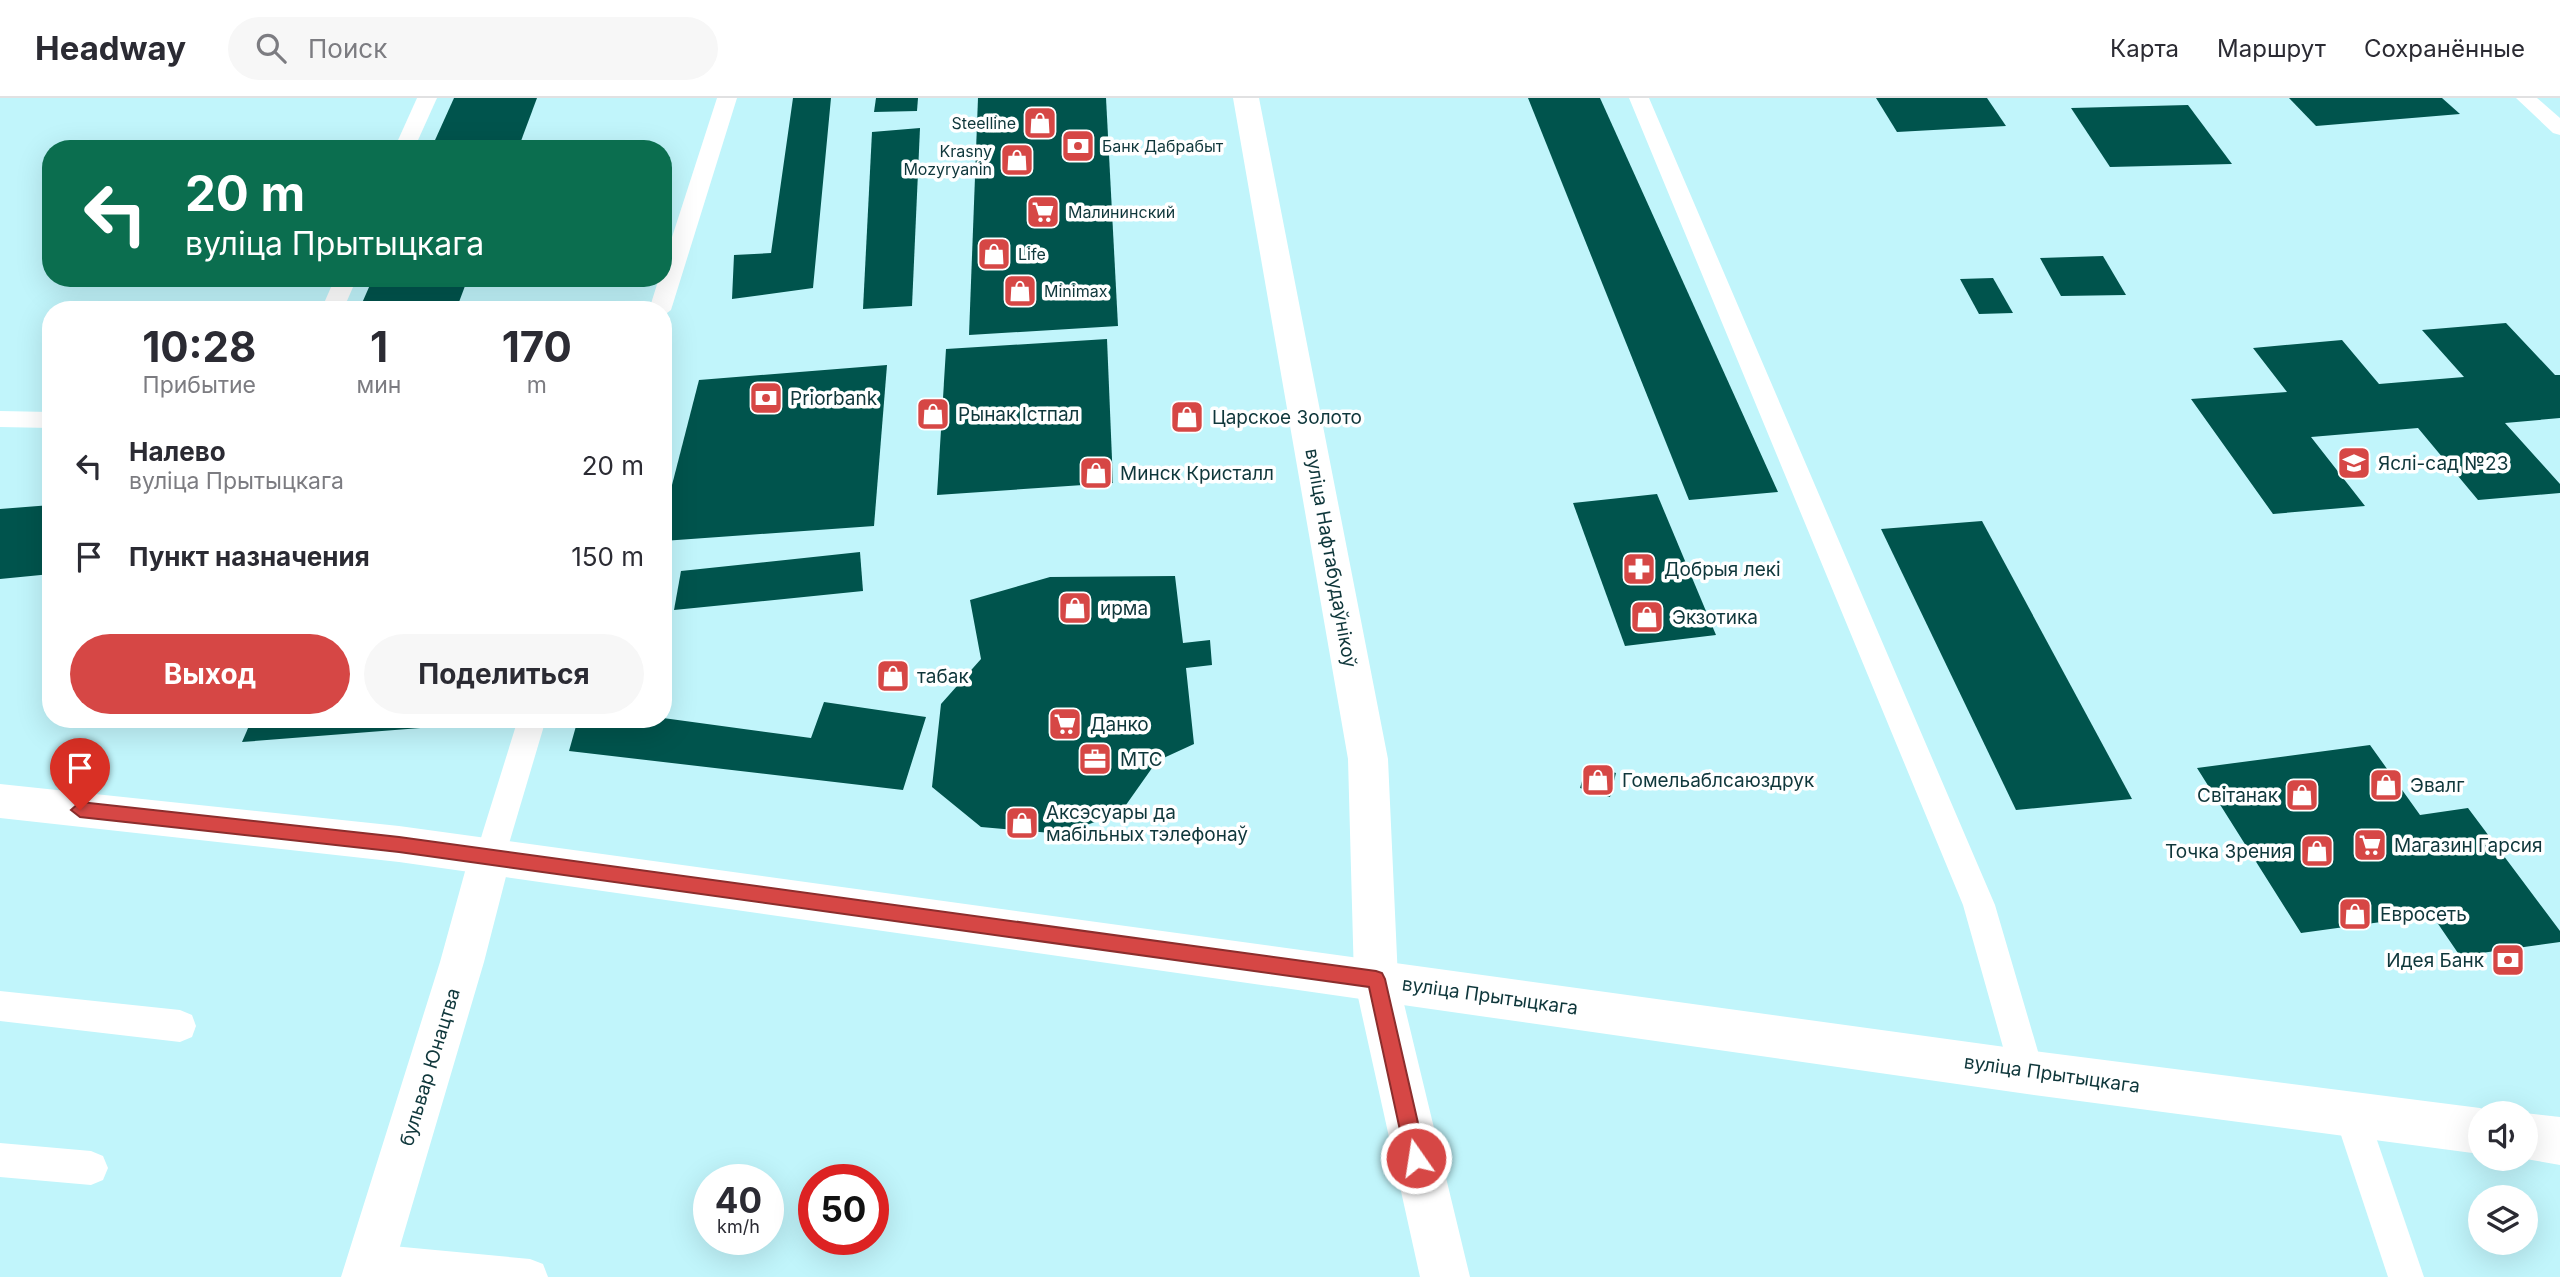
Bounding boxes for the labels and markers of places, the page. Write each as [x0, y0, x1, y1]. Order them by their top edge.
shop icon: Steelline [1021, 104, 1059, 142]
place label: Steelline [952, 113, 1016, 133]
bank icon: Банк Дабрабыт [1059, 127, 1097, 165]
place label: Банк Дабрабыт [1102, 136, 1224, 156]
place label: Krasny Mozyryanin [903, 141, 992, 179]
shop icon: Krasny Mozyryanin [998, 141, 1036, 179]
supermarket icon: Малининский [1024, 193, 1062, 231]
place label: Малининский [1068, 202, 1175, 222]
shop icon: Life [975, 235, 1013, 273]
place label: Life [1018, 244, 1046, 264]
shop icon: Minimax [1001, 272, 1039, 310]
place label: Minimax [1044, 281, 1108, 301]
bank icon: Priorbank [747, 379, 785, 417]
place label: Priorbank [790, 387, 878, 410]
shop icon: Рынак Істпал [914, 395, 952, 433]
shop icon: Царское Золото [1168, 398, 1206, 436]
place label: Рынак Істпал [958, 403, 1080, 426]
place label: Царское Золото [1212, 406, 1362, 429]
school or university icon: Яслі-сад №23 [2335, 444, 2373, 482]
place label: Яслі-сад №23 [2378, 452, 2508, 475]
shop icon: Минск Кристалл [1077, 454, 1115, 492]
place label: Минск Кристалл [1120, 462, 1274, 485]
pharmacy icon: Добрыя лекі [1620, 550, 1658, 588]
place label: Добрыя лекі [1664, 558, 1781, 581]
shop icon: ирма [1056, 589, 1094, 627]
place label: ирма [1100, 597, 1148, 620]
shop icon: Экзотика [1628, 598, 1666, 636]
place label: Экзотика [1672, 606, 1758, 629]
shop icon: табак [874, 657, 912, 695]
place label: табак [917, 665, 969, 688]
supermarket icon: Данко [1046, 705, 1084, 743]
place label: Данко [1090, 713, 1149, 736]
pin [50, 738, 110, 810]
office icon: МТС [1076, 740, 1114, 778]
place label: МТС [1120, 748, 1163, 771]
shop icon: Гомельаблсаюздрук [1579, 761, 1617, 799]
shop icon: Эвалг [2367, 766, 2405, 804]
place label: Гомельаблсаюздрук [1622, 769, 1815, 792]
place label: Эвалг [2410, 774, 2465, 797]
shop icon: Світанак [2283, 776, 2321, 814]
place label: Світанак [2197, 784, 2279, 807]
place label: Аксэсуары да мабільных тэлефонаў [1046, 801, 1248, 846]
shop icon: Аксэсуары да мабільных тэлефонаў [1003, 804, 1041, 842]
supermarket icon: Магазин Гарсия [2351, 826, 2389, 864]
shop icon: Точка Зрения [2298, 832, 2336, 870]
place label: Магазин Гарсия [2394, 834, 2543, 857]
place label: Точка Зрения [2165, 840, 2292, 863]
shop icon: Евросеть [2336, 895, 2374, 933]
place label: Евросеть [2380, 903, 2467, 926]
bank icon: Идея Банк [2489, 941, 2527, 979]
place label: Идея Банк [2386, 949, 2485, 972]

